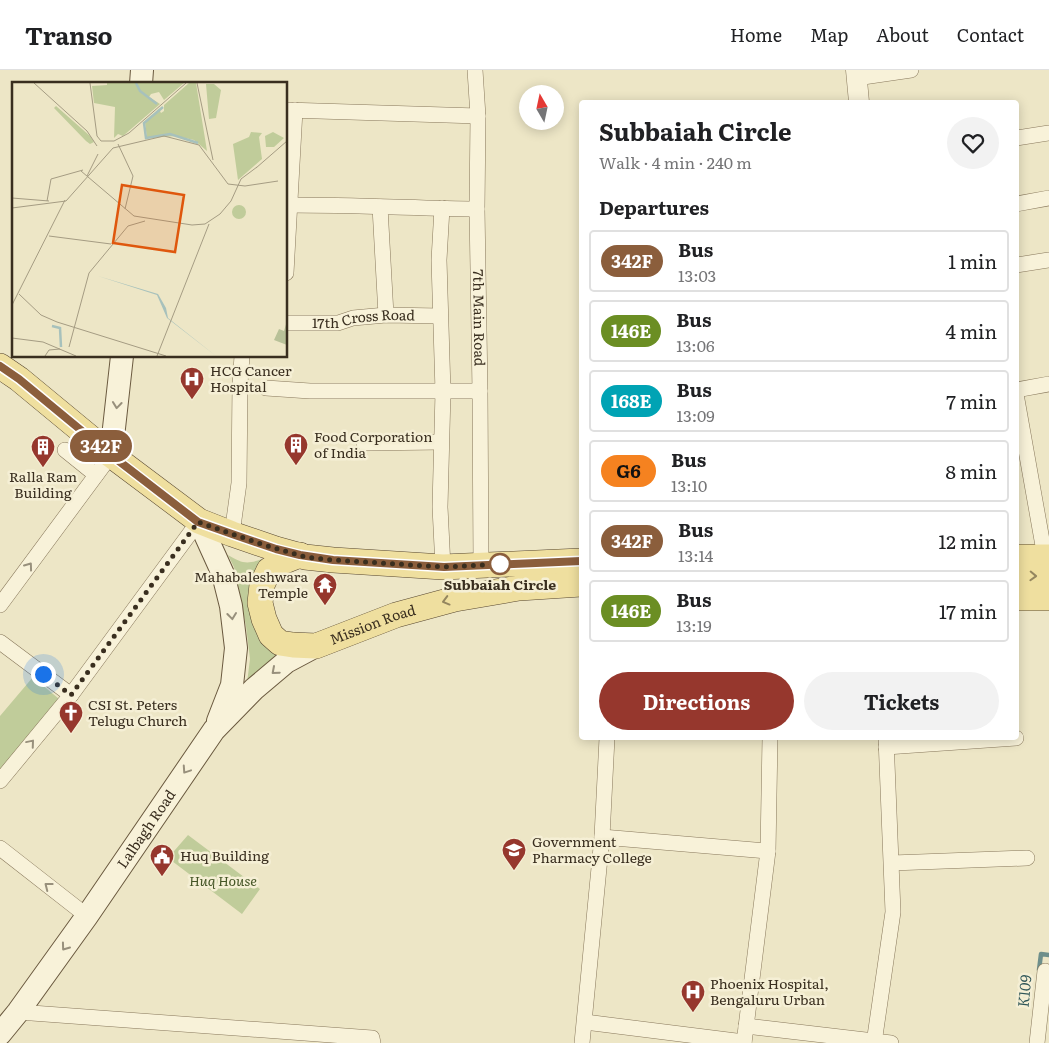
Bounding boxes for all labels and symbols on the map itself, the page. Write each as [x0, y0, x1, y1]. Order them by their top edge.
inset map [12, 82, 288, 358]
north arrow [519, 85, 564, 130]
street label: 7th Main Road [469, 269, 491, 367]
street label: 17th Cross Road [312, 304, 416, 332]
place label: HCG Cancer Hospital [210, 360, 292, 396]
hospital icon: HCG Cancer Hospital [179, 366, 205, 400]
one-way arrow [112, 401, 123, 409]
place label: Food Corporation of India [314, 426, 432, 462]
line badge: 342F [66, 430, 136, 462]
building icon: Food Corporation of India [283, 432, 309, 466]
building icon: Ralla Ram Building [30, 434, 56, 468]
place label: Ralla Ram Building [9, 466, 77, 502]
marker: Subbaiah Circle [489, 553, 511, 575]
one-way arrow [23, 562, 32, 572]
place label: Mahabaleshwara Temple [194, 566, 308, 602]
one-way arrow [1029, 571, 1037, 582]
temple icon: Mahabaleshwara Temple [312, 572, 338, 606]
place label: Subbaiah Circle [444, 574, 556, 594]
one-way arrow [443, 596, 451, 606]
street label: Mission Road [327, 599, 418, 649]
one-way arrow [226, 613, 237, 621]
your location [31, 662, 56, 687]
one-way arrow [272, 665, 281, 674]
place label: CSI St. Peters Telugu Church [88, 694, 187, 730]
church icon: CSI St. Peters Telugu Church [58, 700, 84, 734]
one-way arrow [26, 740, 35, 749]
one-way arrow [183, 764, 192, 774]
street label: Lalbagh Road [112, 785, 180, 872]
place label: Government Pharmacy College [532, 831, 652, 867]
school or university icon: Government Pharmacy College [501, 837, 527, 871]
public building icon: Huq Building [149, 843, 175, 877]
place label: Huq Building [180, 845, 269, 865]
park label: Huq House [189, 870, 257, 890]
one-way arrow [45, 884, 54, 892]
one-way arrow [62, 941, 70, 950]
place label: Phoenix Hospital, Bengaluru Urban [710, 973, 829, 1009]
water label: K109 [1011, 974, 1036, 1008]
hospital icon: Phoenix Hospital, Bengaluru Urban [680, 979, 706, 1013]

